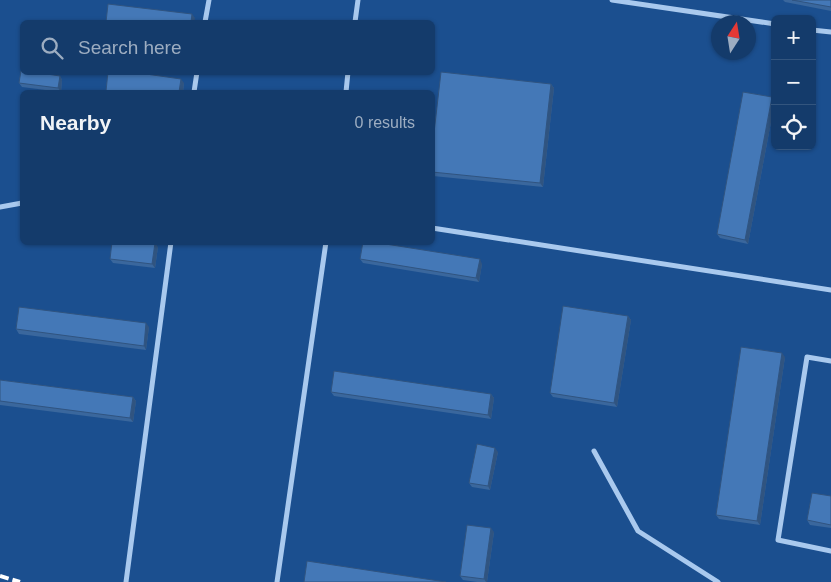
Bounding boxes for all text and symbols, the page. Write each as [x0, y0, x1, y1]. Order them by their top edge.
north arrow [711, 15, 756, 60]
map controls [771, 15, 816, 150]
button: + [771, 15, 816, 60]
search box [20, 20, 435, 75]
icon: search [38, 34, 66, 62]
text: Search here [78, 37, 182, 58]
button: − [771, 60, 816, 105]
button: locate [771, 105, 816, 150]
text: Nearby [40, 111, 111, 134]
text: 0 results [355, 114, 415, 131]

